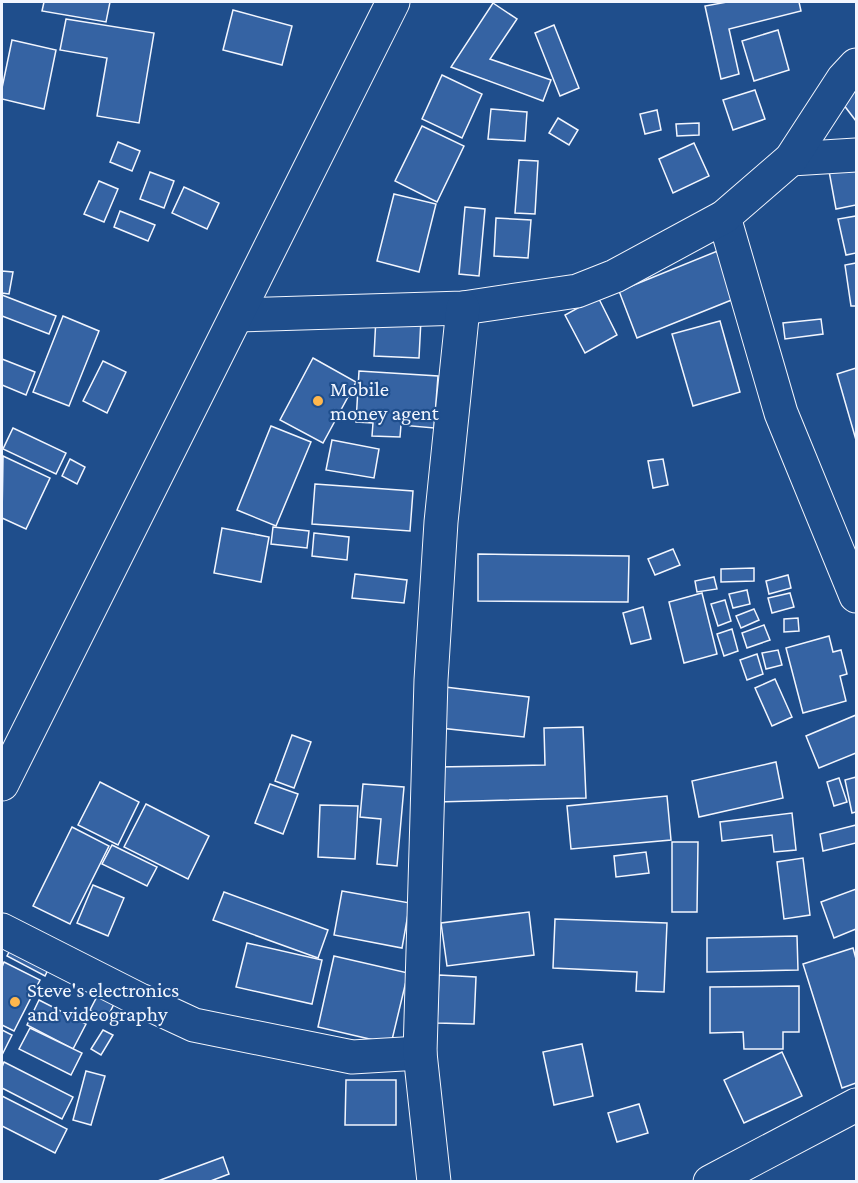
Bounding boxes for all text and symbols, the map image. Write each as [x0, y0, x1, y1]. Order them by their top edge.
place label: Mobile money agent [330, 377, 440, 425]
marker: Mobile money agent [311, 394, 325, 408]
place label: Steve's electronics and videography [27, 978, 179, 1026]
marker: Steve's electronics and videography [8, 995, 22, 1009]

